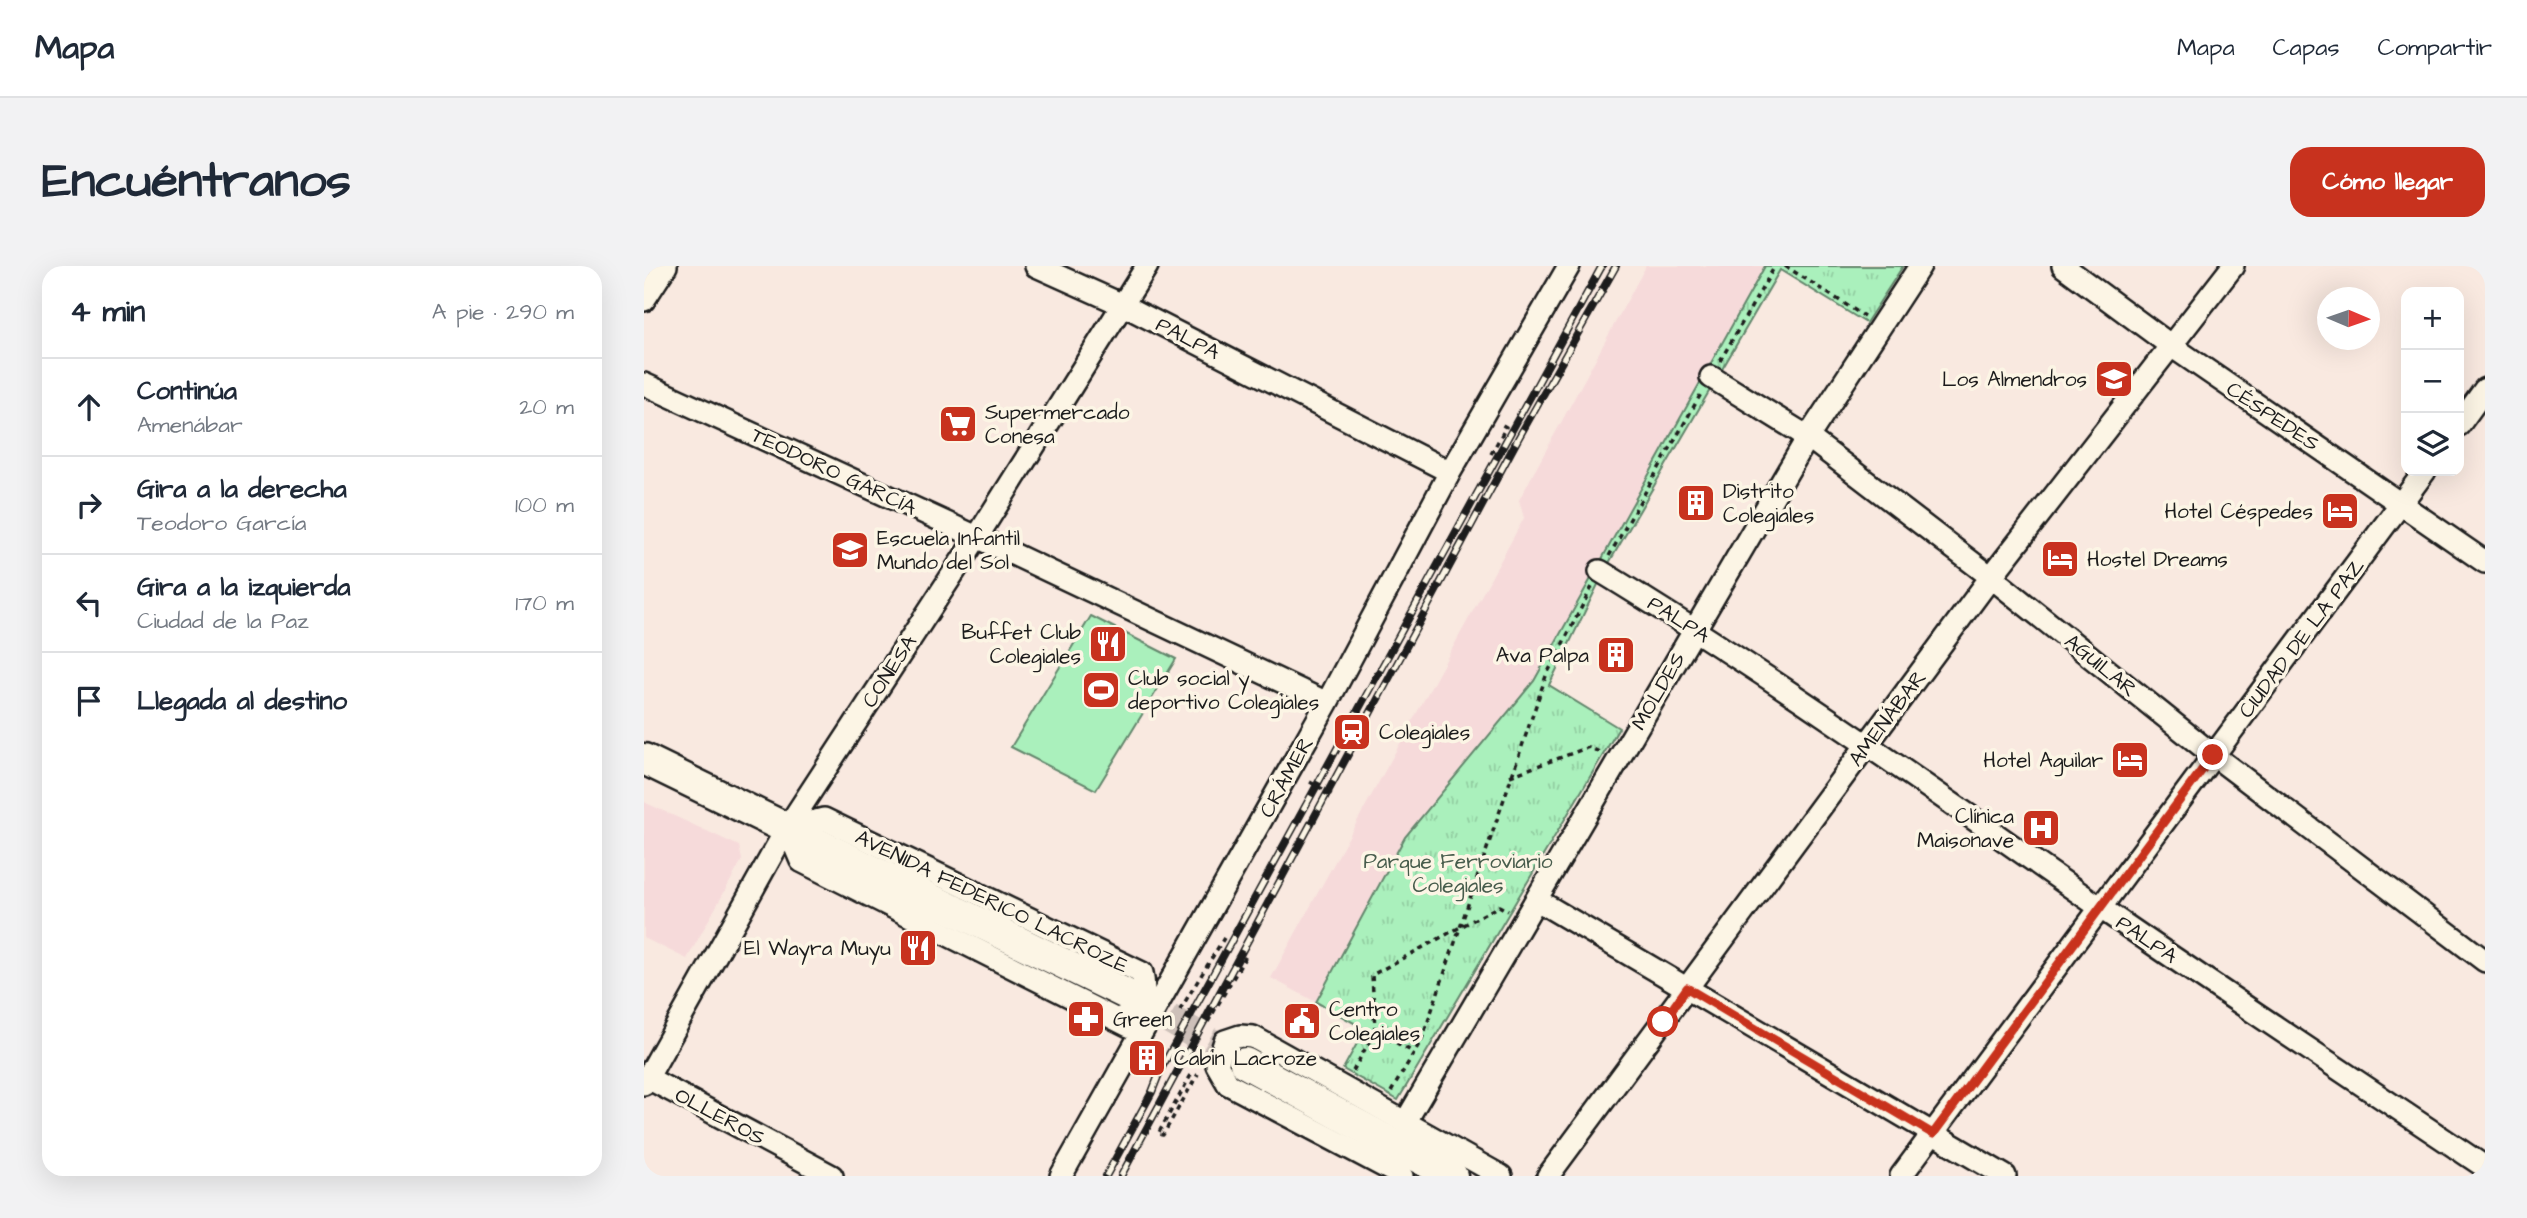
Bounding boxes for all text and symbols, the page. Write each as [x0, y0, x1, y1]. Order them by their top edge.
text: Mapa [35, 25, 114, 71]
text: Mapa [2177, 31, 2235, 65]
text: Capas [2273, 31, 2339, 65]
text: Compartir [2377, 31, 2492, 65]
button: Cómo llegar [2290, 147, 2485, 217]
text: Encuéntranos [42, 148, 351, 216]
north arrow [2317, 287, 2380, 350]
map controls [2401, 287, 2464, 476]
button: + [2401, 287, 2464, 350]
text: 4 min [70, 291, 145, 333]
text: A pie · 290 m [432, 296, 574, 328]
street label: PALPA [1151, 310, 1225, 367]
button: − [2401, 350, 2464, 413]
school or university icon: Los Almendros [2093, 358, 2135, 400]
place label: Los Almendros [1942, 365, 2087, 394]
text: Continúa [137, 373, 237, 409]
street label: CÉSPEDES [2221, 375, 2325, 458]
icon: ahead [70, 388, 108, 426]
text: 20 m [519, 391, 574, 423]
place label: Supermercado Conesa [985, 398, 1130, 451]
supermarket icon: Supermercado Conesa [937, 403, 979, 445]
text: Amenábar [137, 409, 243, 441]
button: layers [2401, 413, 2464, 476]
street label: TEODORO GARCÍA [746, 420, 922, 523]
text: Gira a la derecha [137, 471, 347, 507]
place label: Distrito Colegiales [1723, 477, 1814, 532]
building icon: Distrito Colegiales [1675, 482, 1717, 524]
icon: right [70, 486, 108, 524]
text: 100 m [515, 489, 574, 521]
hotel icon: Hotel Céspedes [2319, 490, 2361, 532]
place label: Hotel Céspedes [2164, 497, 2313, 527]
text: Teodoro García [137, 507, 306, 539]
place label: Escuela Infantil Mundo del Sol [877, 524, 1020, 577]
school or university icon: Escuela Infantil Mundo del Sol [829, 529, 871, 571]
hotel icon: Hostel Dreams [2039, 538, 2081, 580]
place label: Hostel Dreams [2087, 545, 2228, 574]
street label: CIUDAD DE LA PAZ [2232, 552, 2371, 724]
text: Gira a la izquierda [137, 569, 351, 605]
icon: left [70, 584, 108, 622]
text: 170 m [515, 587, 574, 619]
street label: PALPA [1642, 589, 1716, 650]
text: Ciudad de la Paz [137, 605, 309, 637]
place label: Buffet Club Colegiales [962, 618, 1081, 673]
restaurant icon: Buffet Club Colegiales [1087, 623, 1129, 665]
street label: AGUILAR [2058, 627, 2143, 704]
street label: CONESA [855, 629, 924, 713]
building icon: Ava Palpa [1595, 634, 1637, 676]
place label: Ava Palpa [1496, 641, 1589, 671]
street label: MOLDES [1624, 647, 1692, 736]
place label: Club social y deportivo Colegiales [1128, 664, 1319, 719]
street label: AMENÁBAR [1842, 664, 1933, 772]
sports icon: Club social y deportivo Colegiales [1080, 669, 1122, 711]
icon: arrive [70, 682, 108, 720]
text: Llegada al destino [137, 683, 347, 719]
station icon: Colegiales [1331, 711, 1373, 753]
place label: Colegiales [1379, 718, 1470, 749]
street label: CRÁMER [1252, 732, 1320, 823]
hotel icon: Hotel Aguilar [2109, 739, 2151, 781]
route end [2197, 739, 2228, 770]
place label: Hotel Aguilar [1983, 746, 2103, 777]
place label: Clínica Maisonave [1917, 802, 2014, 855]
hospital icon: Clínica Maisonave [2020, 807, 2062, 849]
street label: AVENIDA FEDERICO LACROZE [851, 823, 1134, 981]
park label: Parque Ferroviario Colegiales [1363, 847, 1553, 902]
street label: PALPA [2110, 908, 2184, 971]
restaurant icon: El Wayra Muyu [897, 927, 939, 969]
place label: El Wayra Muyu [744, 934, 891, 965]
place label: Centro Colegiales [1329, 995, 1420, 1050]
pharmacy icon: Green [1065, 998, 1107, 1040]
public building icon: Centro Colegiales [1281, 1000, 1323, 1042]
place label: Green [1113, 1005, 1172, 1034]
route start [1647, 1006, 1678, 1037]
building icon: Cabin Lacroze [1126, 1037, 1168, 1079]
place label: Cabin Lacroze [1174, 1044, 1317, 1073]
street label: OLLEROS [670, 1081, 770, 1152]

